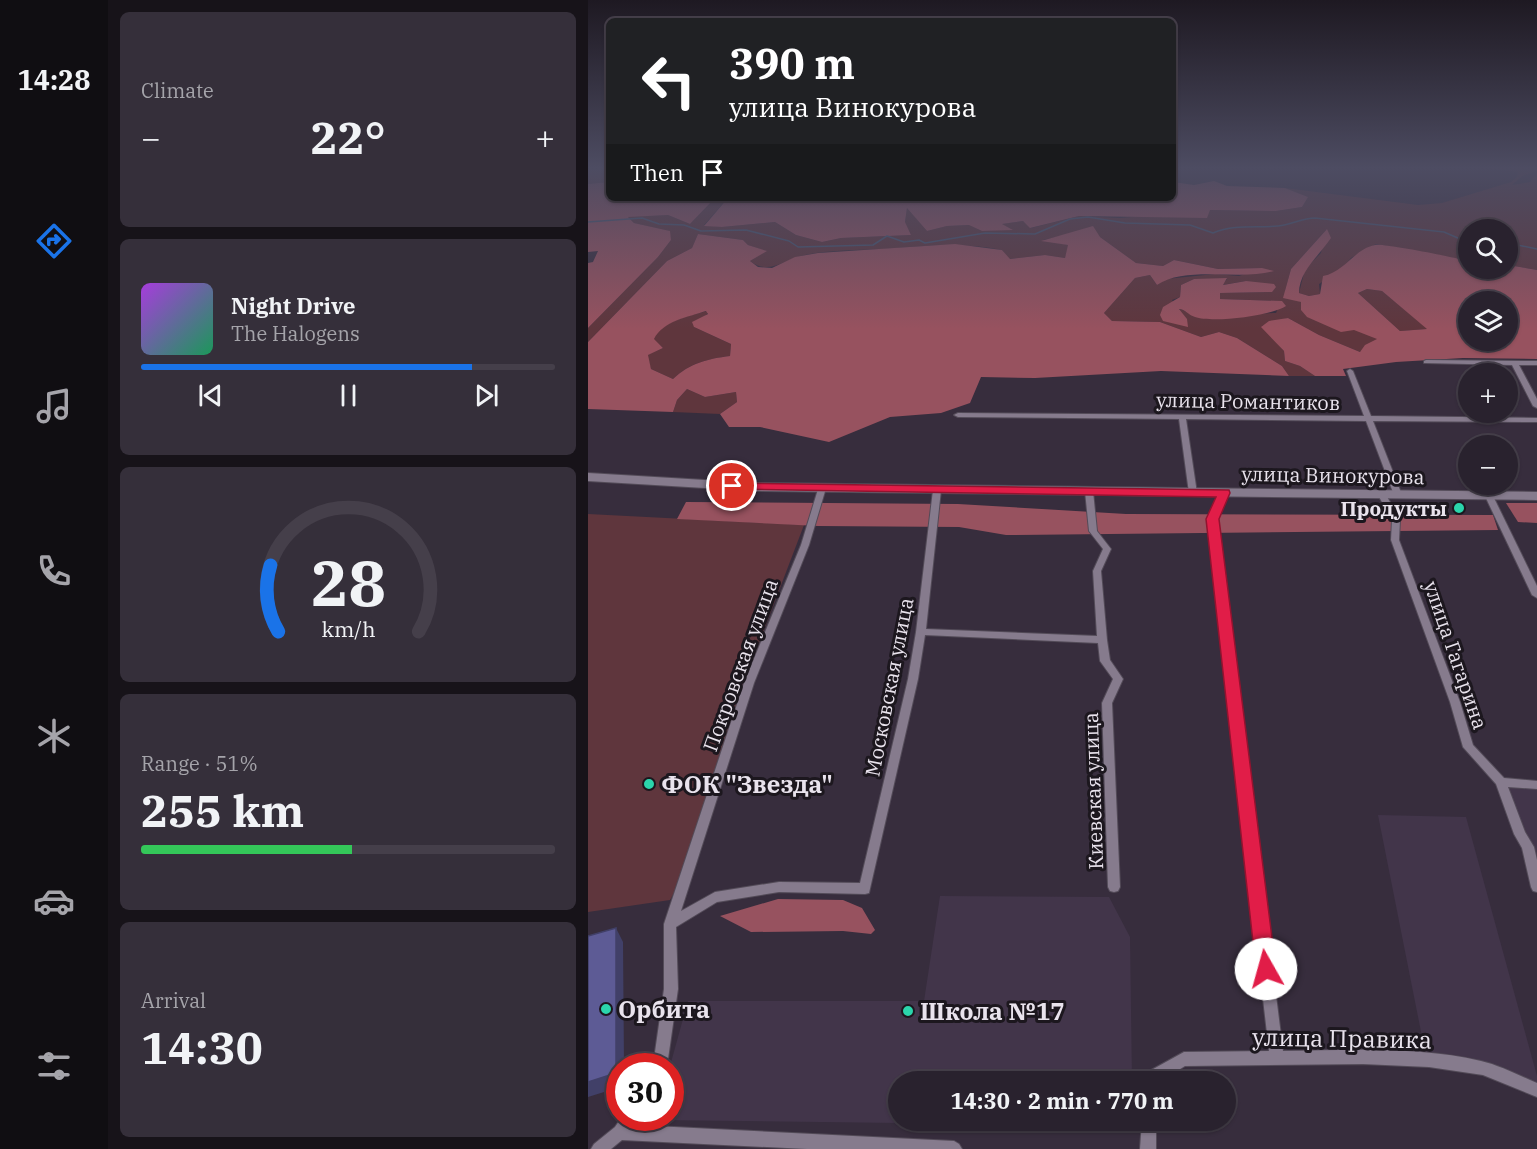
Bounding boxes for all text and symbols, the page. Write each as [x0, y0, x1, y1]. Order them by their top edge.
text: 390 m [729, 36, 855, 91]
icon: left [630, 42, 708, 120]
text: 14:28 [18, 62, 90, 97]
text: Climate [141, 77, 214, 104]
text: улица Винокурова [729, 89, 976, 124]
text: 22° [310, 108, 386, 166]
text: − [141, 116, 161, 159]
text: + [535, 116, 555, 159]
icon: arrive [696, 156, 729, 189]
text: Then [630, 158, 684, 187]
map controls [1458, 219, 1518, 495]
button: search [1458, 219, 1518, 279]
icon: directions [33, 220, 75, 262]
text: Night Drive [231, 291, 356, 320]
button: layers [1458, 291, 1518, 351]
text: The Halogens [231, 320, 360, 347]
button: + [1458, 363, 1518, 423]
icon: previous [194, 379, 227, 412]
icon: pause [332, 379, 365, 412]
icon: next [470, 379, 503, 412]
icon: music [33, 385, 75, 427]
street label: улица Романтиков [1156, 386, 1340, 416]
button: − [1458, 435, 1518, 495]
pin [706, 460, 757, 511]
street label: улица Винокурова [1241, 460, 1425, 490]
icon: arrive [715, 469, 748, 502]
place label: Продукты [1341, 495, 1447, 522]
marker: Продукты [1452, 501, 1466, 515]
text: 28 [311, 542, 385, 623]
icon: phone [33, 550, 75, 592]
street label: Покровская улица [696, 575, 784, 755]
street label: улица Гагарина [1418, 577, 1494, 733]
street label: Московская улица [858, 595, 920, 779]
text: km/h [321, 615, 375, 643]
street label: Киевская улица [1077, 712, 1109, 870]
icon: climate [33, 715, 75, 757]
text: Range · 51% [141, 750, 258, 777]
place label: ФОК "Звезда" [661, 768, 833, 800]
marker: ФОК "Звезда" [642, 777, 656, 791]
text: 255 km [141, 781, 304, 839]
icon: car [33, 880, 75, 922]
position arrow [1234, 937, 1298, 1001]
text: Arrival [141, 987, 206, 1014]
place label: Орбита [618, 993, 710, 1025]
place label: Школа №17 [920, 995, 1065, 1027]
marker: Орбита [599, 1002, 613, 1016]
marker: Школа №17 [901, 1004, 915, 1018]
text: 14:30 [141, 1018, 263, 1076]
street label: улица Правика [1252, 1020, 1432, 1056]
icon: filters [33, 1045, 75, 1087]
speed limit sign: 30 [606, 1053, 684, 1131]
text: 14:30 · 2 min · 770 m [950, 1086, 1174, 1115]

